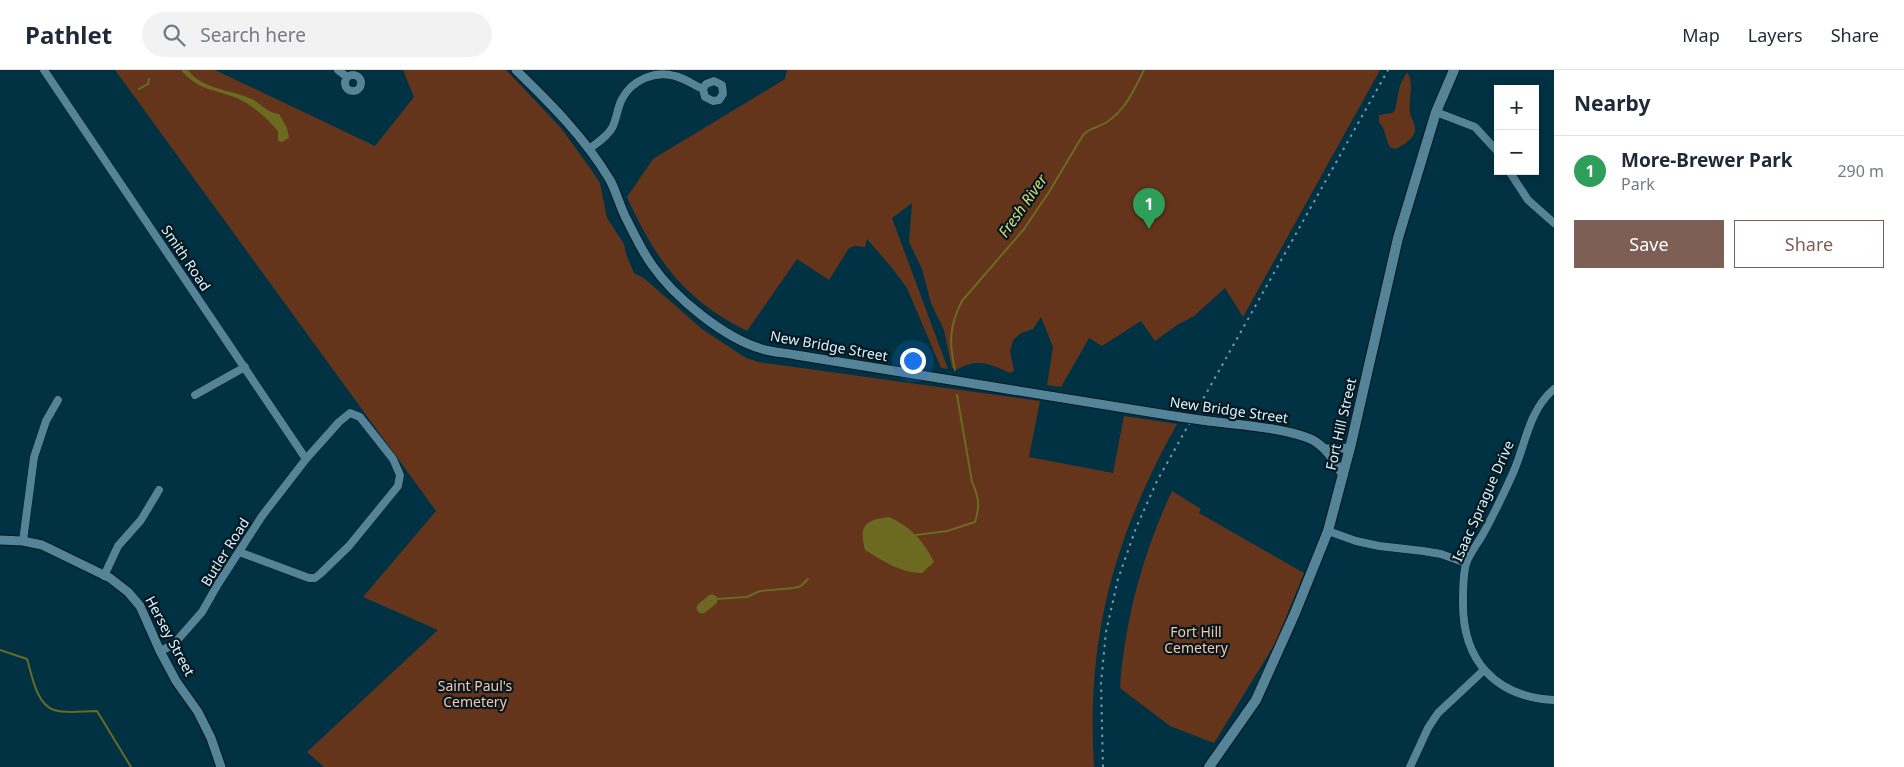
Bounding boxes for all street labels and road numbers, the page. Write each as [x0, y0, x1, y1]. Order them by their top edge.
street label: Smith Road [157, 221, 215, 294]
street label: New Bridge Street [769, 326, 889, 365]
street label: Fort Hill Street [1321, 376, 1360, 472]
street label: New Bridge Street [1169, 392, 1289, 427]
street label: Isaac Sprague Drive [1447, 437, 1518, 564]
street label: Butler Road [196, 514, 253, 590]
street label: Hersey Street [141, 592, 200, 679]

